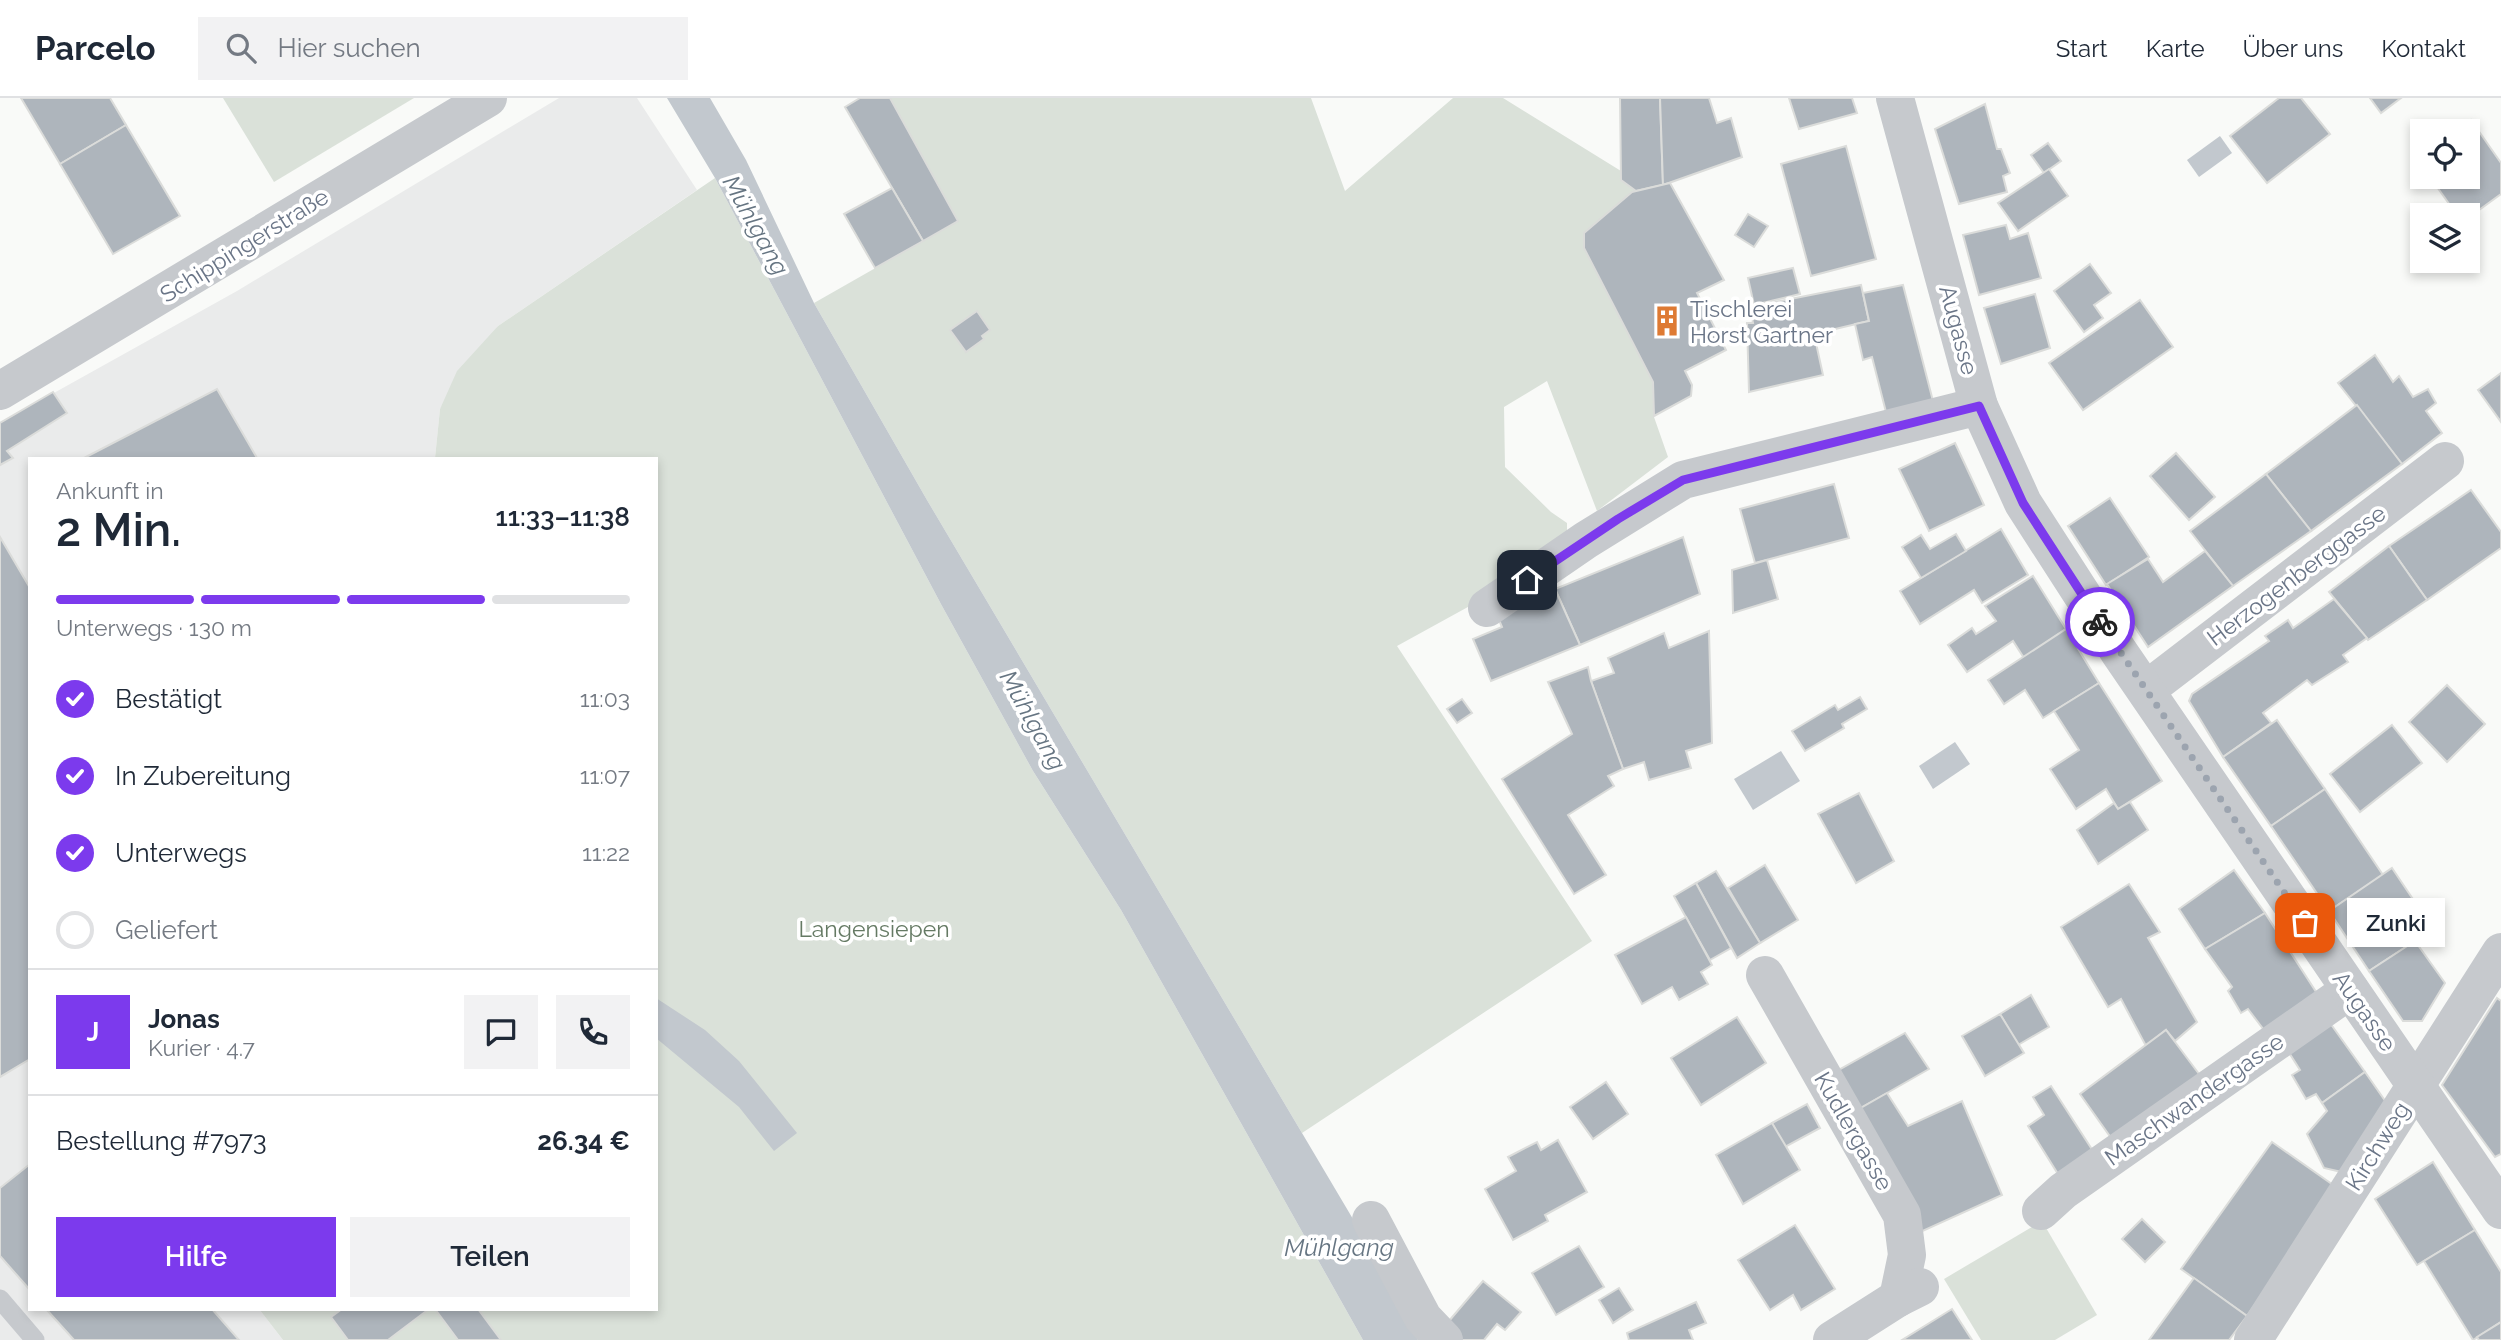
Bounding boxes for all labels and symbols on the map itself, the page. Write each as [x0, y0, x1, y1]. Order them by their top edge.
water label: Mühlgang [717, 170, 795, 280]
street label: Schippingerstraße [155, 182, 333, 308]
street label: Augasse [1934, 282, 1984, 378]
place label: Tischlerei Horst Gartner [1690, 295, 1833, 348]
building icon: Tischlerei Horst Gartner [1650, 304, 1684, 338]
street label: Herzogenberggasse [2201, 499, 2391, 651]
pin [1497, 550, 1557, 610]
courier [2065, 587, 2135, 657]
water label: Mühlgang [994, 665, 1072, 775]
pin [2275, 893, 2335, 953]
callout: Zunki [2347, 898, 2445, 948]
park label: Langensiepen [798, 915, 950, 942]
street label: Augasse [2328, 966, 2402, 1056]
street label: Maschwandergasse [2099, 1027, 2289, 1171]
street label: Kudlergasse [1809, 1067, 1899, 1195]
street label: Kirchweg [2339, 1097, 2415, 1195]
water label: Mühlgang [1284, 1233, 1394, 1262]

